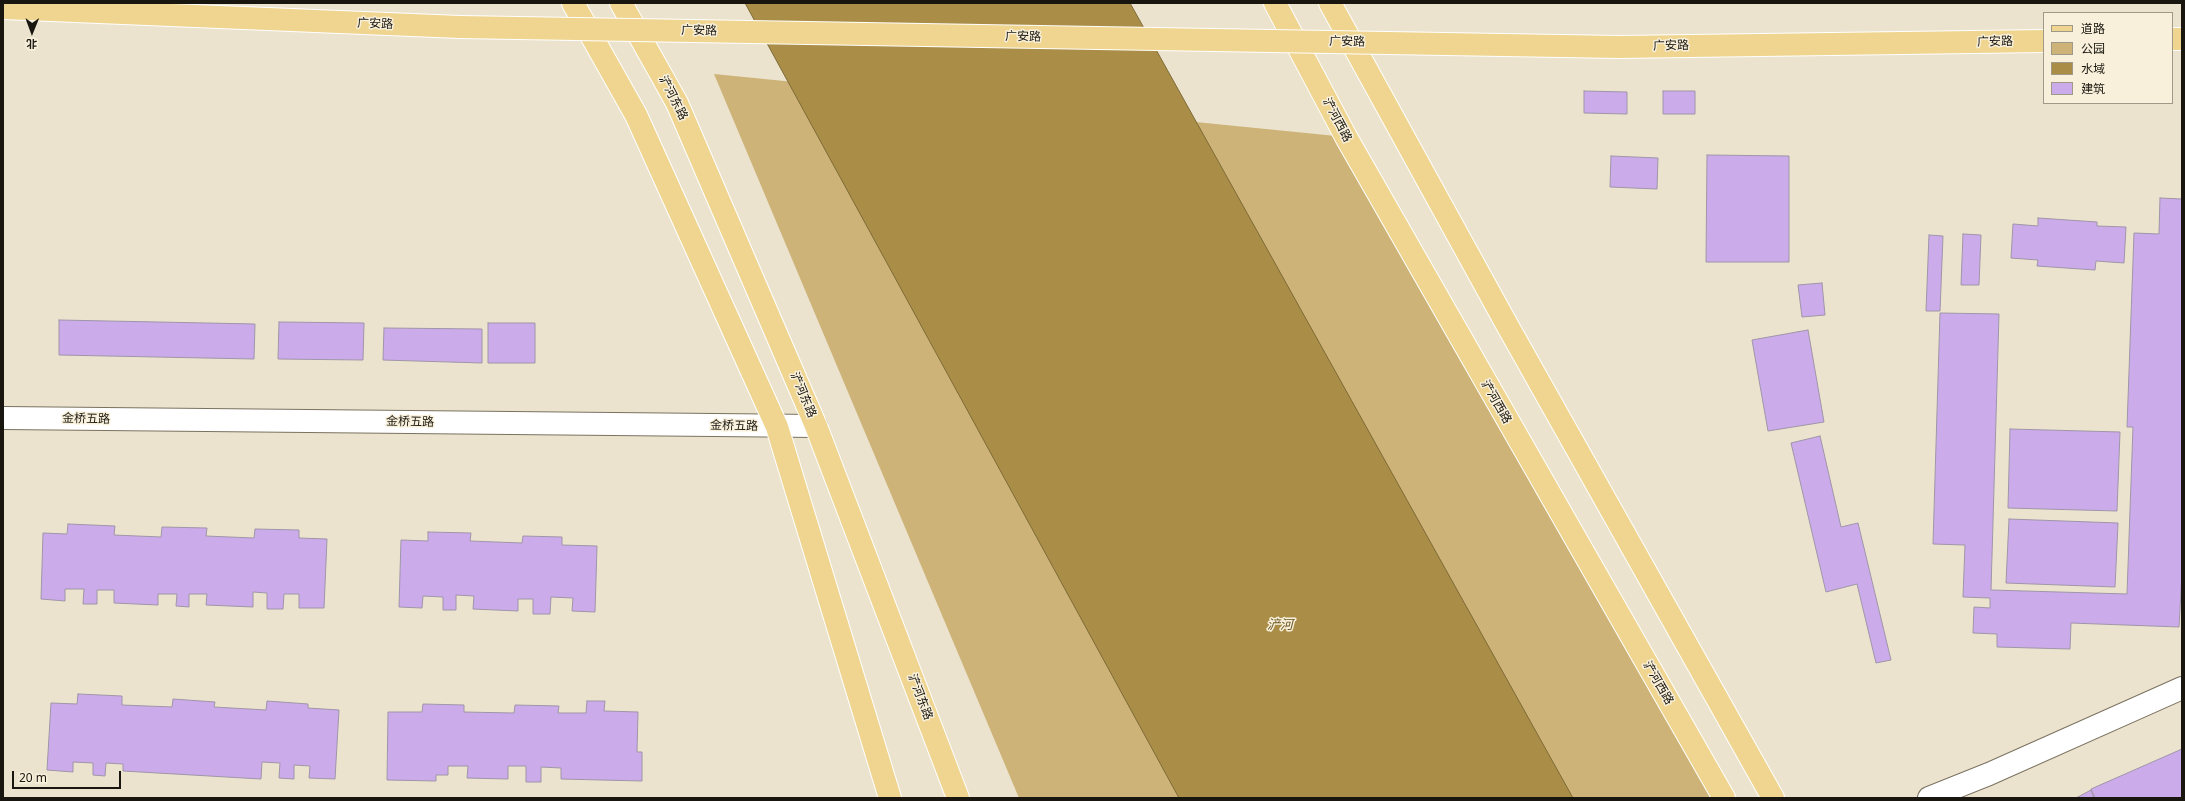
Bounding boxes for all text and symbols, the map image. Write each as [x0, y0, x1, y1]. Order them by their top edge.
north arrow [12, 12, 52, 52]
legend [2043, 12, 2173, 104]
street label: 广安路 [357, 16, 393, 32]
text: 道路 [2081, 20, 2105, 37]
street label: 广安路 [681, 23, 717, 39]
street label: 广安路 [1005, 29, 1041, 45]
street label: 广安路 [1329, 34, 1365, 50]
street label: 广安路 [1977, 34, 2013, 50]
text: 北 [26, 37, 37, 52]
street label: 广安路 [1653, 38, 1689, 54]
text: 公园 [2081, 40, 2105, 57]
text: 水域 [2081, 60, 2105, 77]
street label: 浐河东路 [656, 73, 690, 123]
text: 建筑 [2081, 80, 2105, 97]
street label: 浐河西路 [1319, 95, 1355, 145]
street label: 浐河东路 [787, 370, 819, 420]
street label: 浐河西路 [1478, 378, 1514, 426]
street label: 金桥五路 [62, 411, 110, 427]
street label: 金桥五路 [386, 414, 434, 430]
street label: 金桥五路 [710, 418, 758, 434]
water label: 浐河 [1267, 617, 1293, 633]
street label: 浐河西路 [1640, 659, 1676, 707]
street label: 浐河东路 [905, 672, 935, 722]
scale bar [14, 763, 123, 789]
text: 20 m [19, 769, 47, 786]

